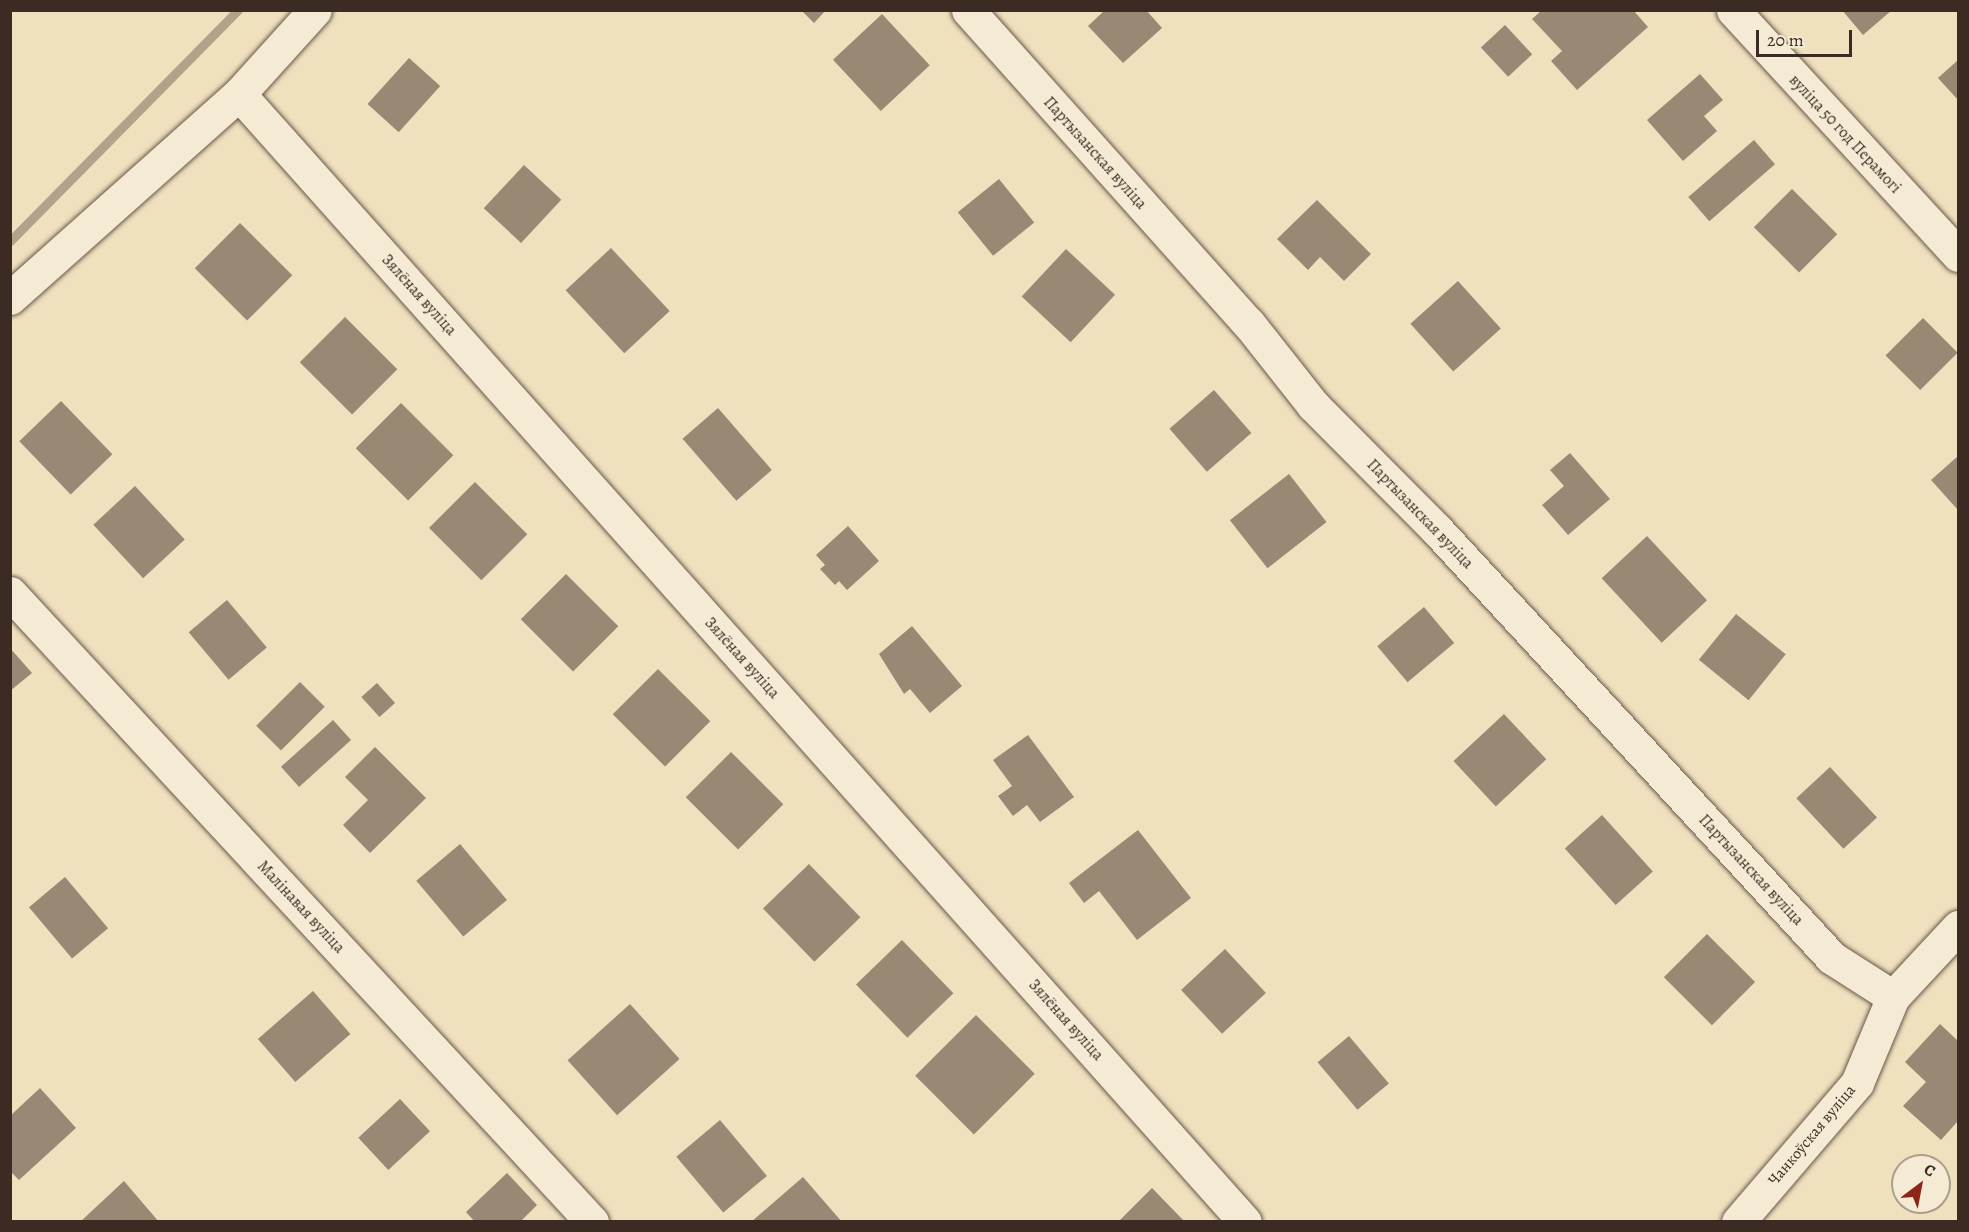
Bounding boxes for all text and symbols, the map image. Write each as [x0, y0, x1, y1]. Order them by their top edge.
scale bar [1759, 18, 1855, 56]
text: 20 m [1767, 28, 1804, 52]
street label: вуліца 50 год Перамогі [1785, 71, 1905, 197]
street label: Партызанская вуліца [1039, 93, 1151, 213]
street label: Зялёная вуліца [378, 250, 460, 340]
street label: Партызанская вуліца [1363, 455, 1477, 573]
street label: Зялёная вуліца [701, 613, 783, 703]
street label: Партызанская вуліца [1695, 810, 1807, 930]
street label: Малінавая вуліца [253, 857, 349, 957]
street label: Зялёная вуліца [1025, 975, 1107, 1065]
street label: Чанкоўская вуліца [1764, 1081, 1860, 1189]
north arrow [1891, 1154, 1951, 1214]
text: С [1919, 1158, 1939, 1182]

